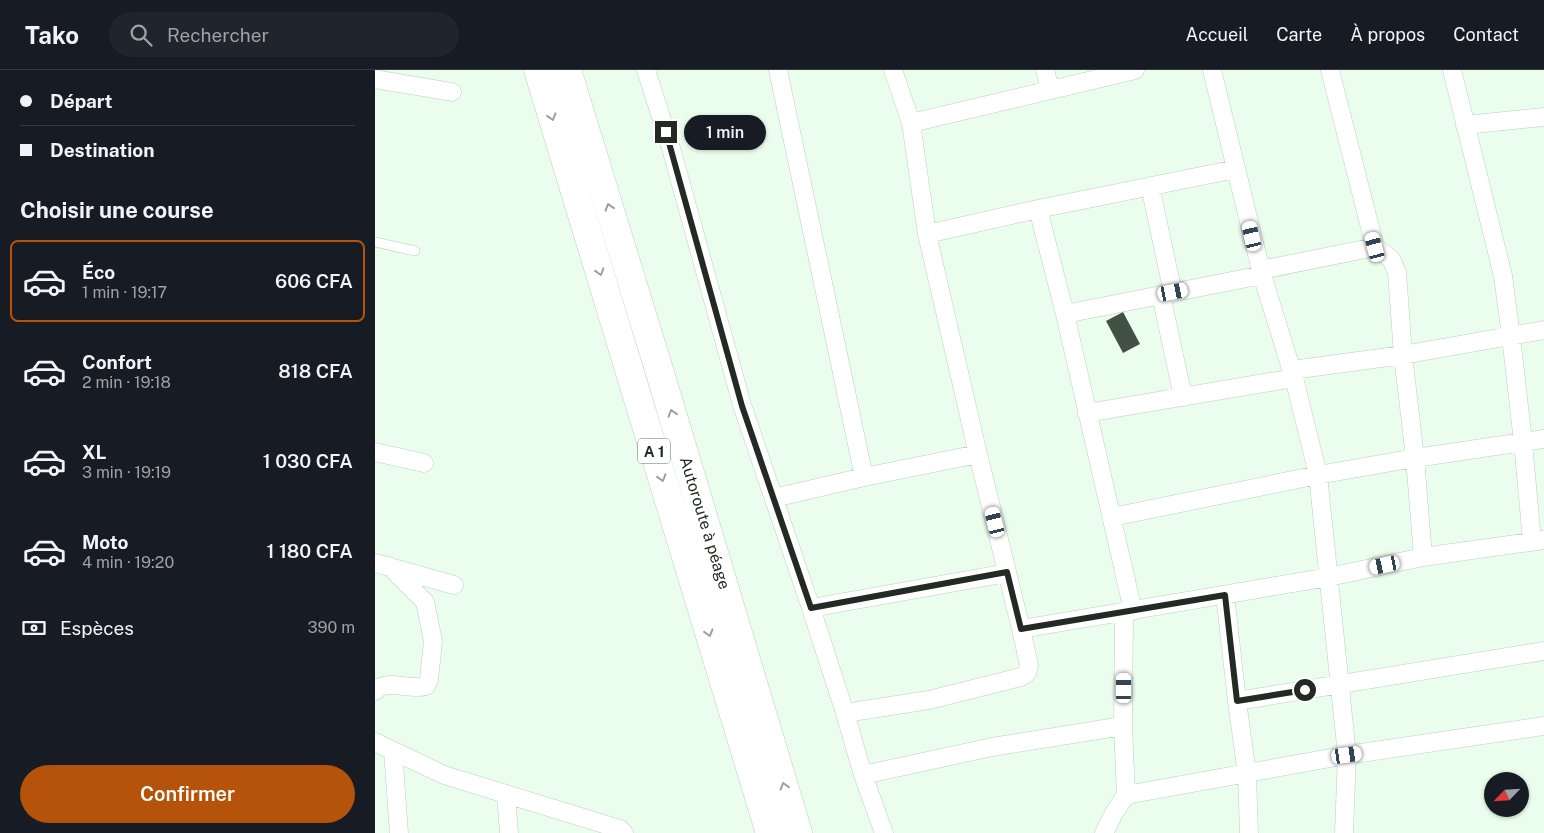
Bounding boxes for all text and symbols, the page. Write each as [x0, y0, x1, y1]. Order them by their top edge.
search box [109, 12, 459, 57]
text: Tako [25, 21, 79, 49]
icon: search [127, 21, 155, 49]
text: Rechercher [167, 24, 269, 46]
text: Accueil [1186, 24, 1248, 45]
text: Carte [1276, 24, 1322, 45]
text: À propos [1350, 24, 1425, 45]
text: Contact [1453, 24, 1519, 45]
text: Départ [50, 90, 113, 112]
one-way arrow [546, 112, 556, 120]
callout: 1 min [683, 114, 766, 150]
route end [655, 121, 677, 143]
text: 1 min [706, 123, 744, 142]
text: Destination [50, 139, 154, 161]
text: Choisir une course [20, 197, 214, 223]
one-way arrow [604, 204, 614, 212]
car [1241, 220, 1262, 252]
car [1363, 231, 1386, 263]
icon: car [22, 259, 67, 304]
text: Éco [82, 261, 115, 283]
one-way arrow [594, 267, 604, 276]
text: 606 CFA [275, 270, 353, 292]
car [1156, 282, 1189, 302]
text: 1 min · 19:17 [82, 283, 167, 302]
icon: car [22, 349, 67, 394]
text: Confort [82, 351, 152, 373]
text: 818 CFA [278, 360, 353, 382]
text: 2 min · 19:18 [82, 373, 171, 392]
one-way arrow [667, 409, 677, 417]
road number: A 1 [638, 438, 670, 464]
icon: car [22, 439, 67, 484]
text: XL [82, 441, 107, 463]
text: 1 030 CFA [263, 450, 353, 472]
street label: Autoroute à péage [676, 454, 734, 592]
text: 3 min · 19:19 [82, 463, 171, 482]
one-way arrow [657, 473, 667, 481]
car [984, 506, 1005, 538]
icon: car [22, 529, 67, 574]
text: Moto [82, 531, 128, 553]
text: 1 180 CFA [267, 540, 353, 562]
text: 4 min · 19:20 [82, 553, 174, 572]
car [1368, 555, 1401, 575]
icon: cash [20, 614, 48, 642]
text: Espèces [60, 617, 134, 639]
text: 390 m [308, 618, 355, 637]
one-way arrow [704, 629, 714, 637]
car [1116, 673, 1131, 703]
route start [1294, 679, 1316, 701]
car [1331, 745, 1362, 765]
button: Confirmer [20, 765, 355, 823]
north arrow [1484, 772, 1529, 818]
map controls [1484, 772, 1529, 817]
one-way arrow [779, 783, 789, 791]

